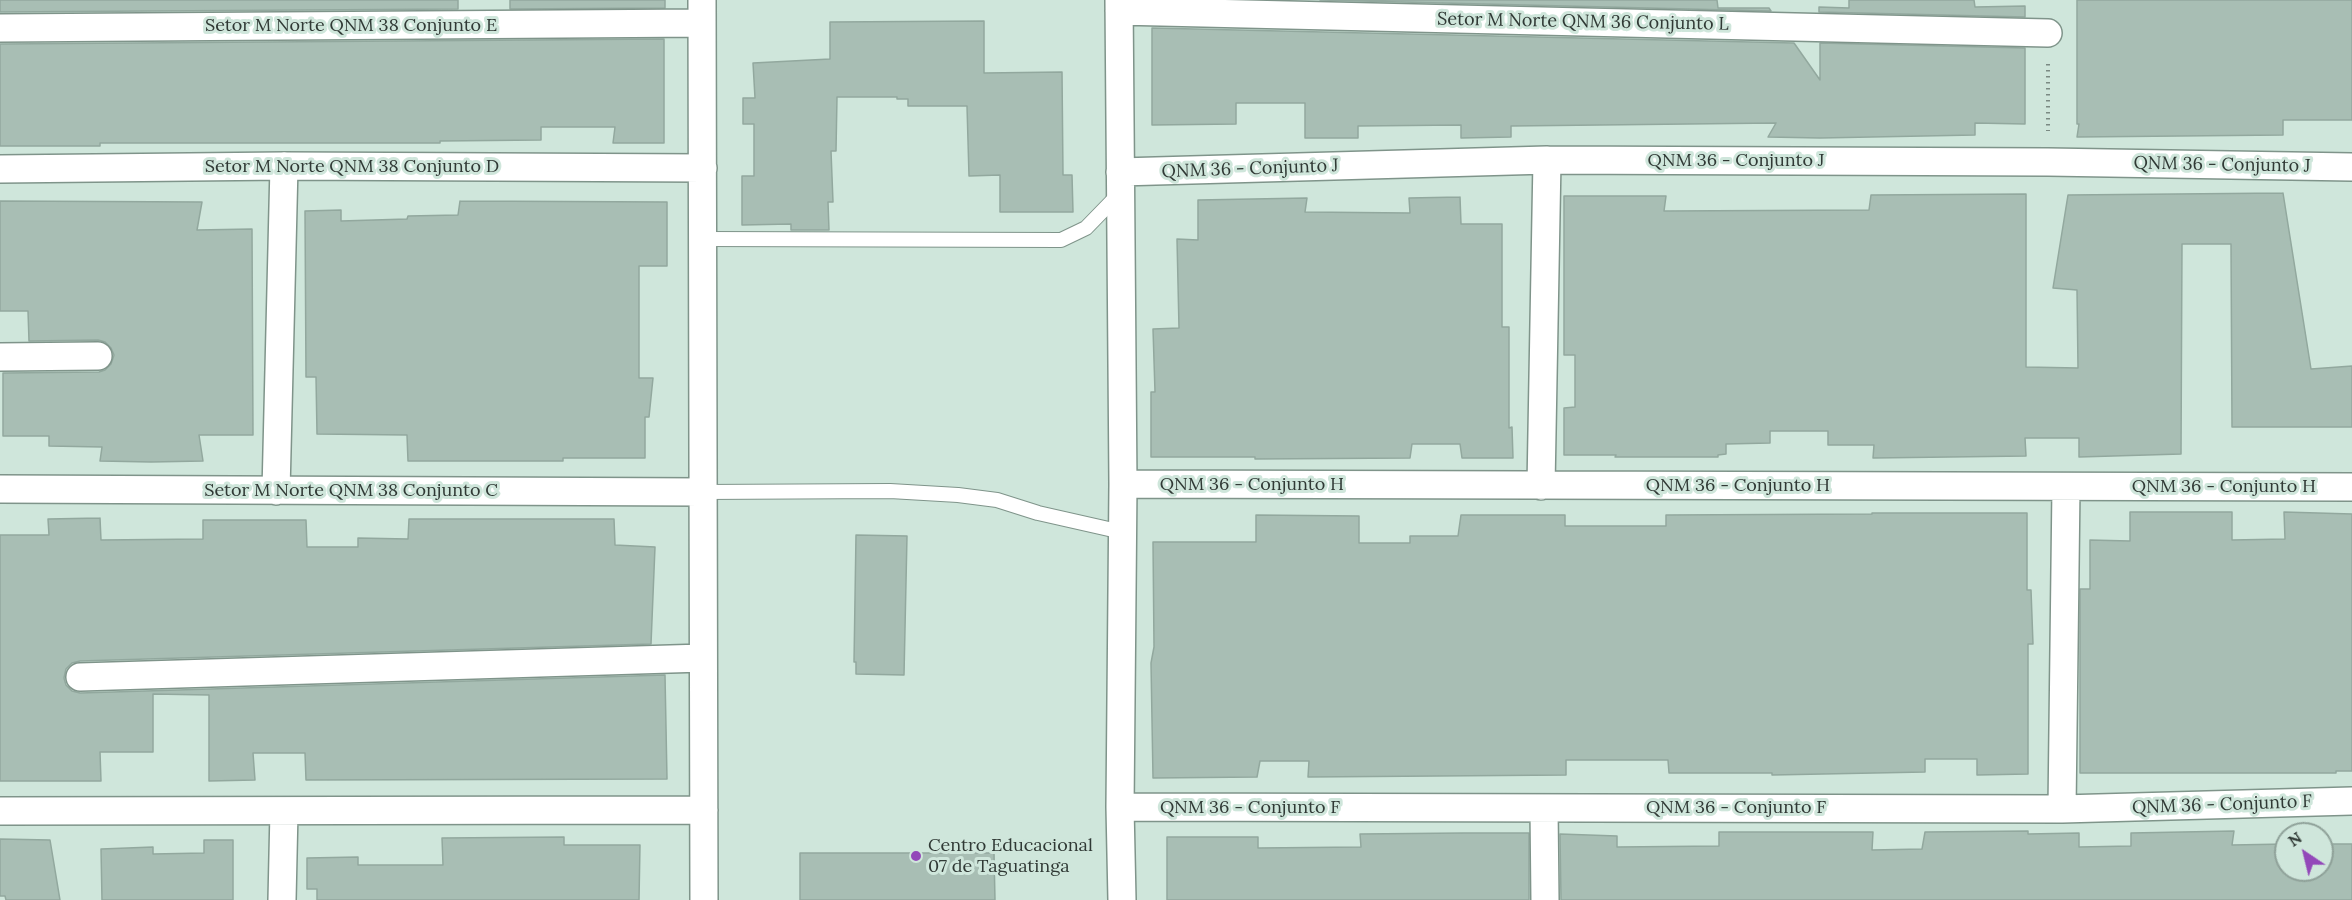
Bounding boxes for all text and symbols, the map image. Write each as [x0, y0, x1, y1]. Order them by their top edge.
street label: Setor M Norte QNM 36 Conjunto L [1437, 9, 1729, 35]
street label: Setor M Norte QNM 38 Conjunto E [205, 15, 497, 37]
street label: QNM 36 - Conjunto J [1648, 150, 1824, 172]
street label: QNM 36 - Conjunto J [2133, 153, 2311, 177]
street label: QNM 36 - Conjunto J [1161, 155, 1339, 183]
street label: Setor M Norte QNM 38 Conjunto D [205, 156, 499, 178]
street label: QNM 36 - Conjunto H [1160, 474, 1344, 496]
street label: QNM 36 - Conjunto H [1646, 475, 1830, 497]
street label: QNM 36 - Conjunto H [2132, 476, 2316, 498]
street label: Setor M Norte QNM 38 Conjunto C [204, 480, 498, 502]
street label: QNM 36 - Conjunto F [2132, 791, 2312, 819]
street label: QNM 36 - Conjunto F [1160, 797, 1340, 819]
street label: QNM 36 - Conjunto F [1646, 797, 1826, 819]
north arrow [2274, 822, 2334, 882]
text: N [2284, 827, 2306, 851]
place label: Centro Educacional 07 de Taguatinga [928, 835, 1093, 878]
marker: Centro Educacional 07 de Taguatinga [909, 849, 923, 863]

